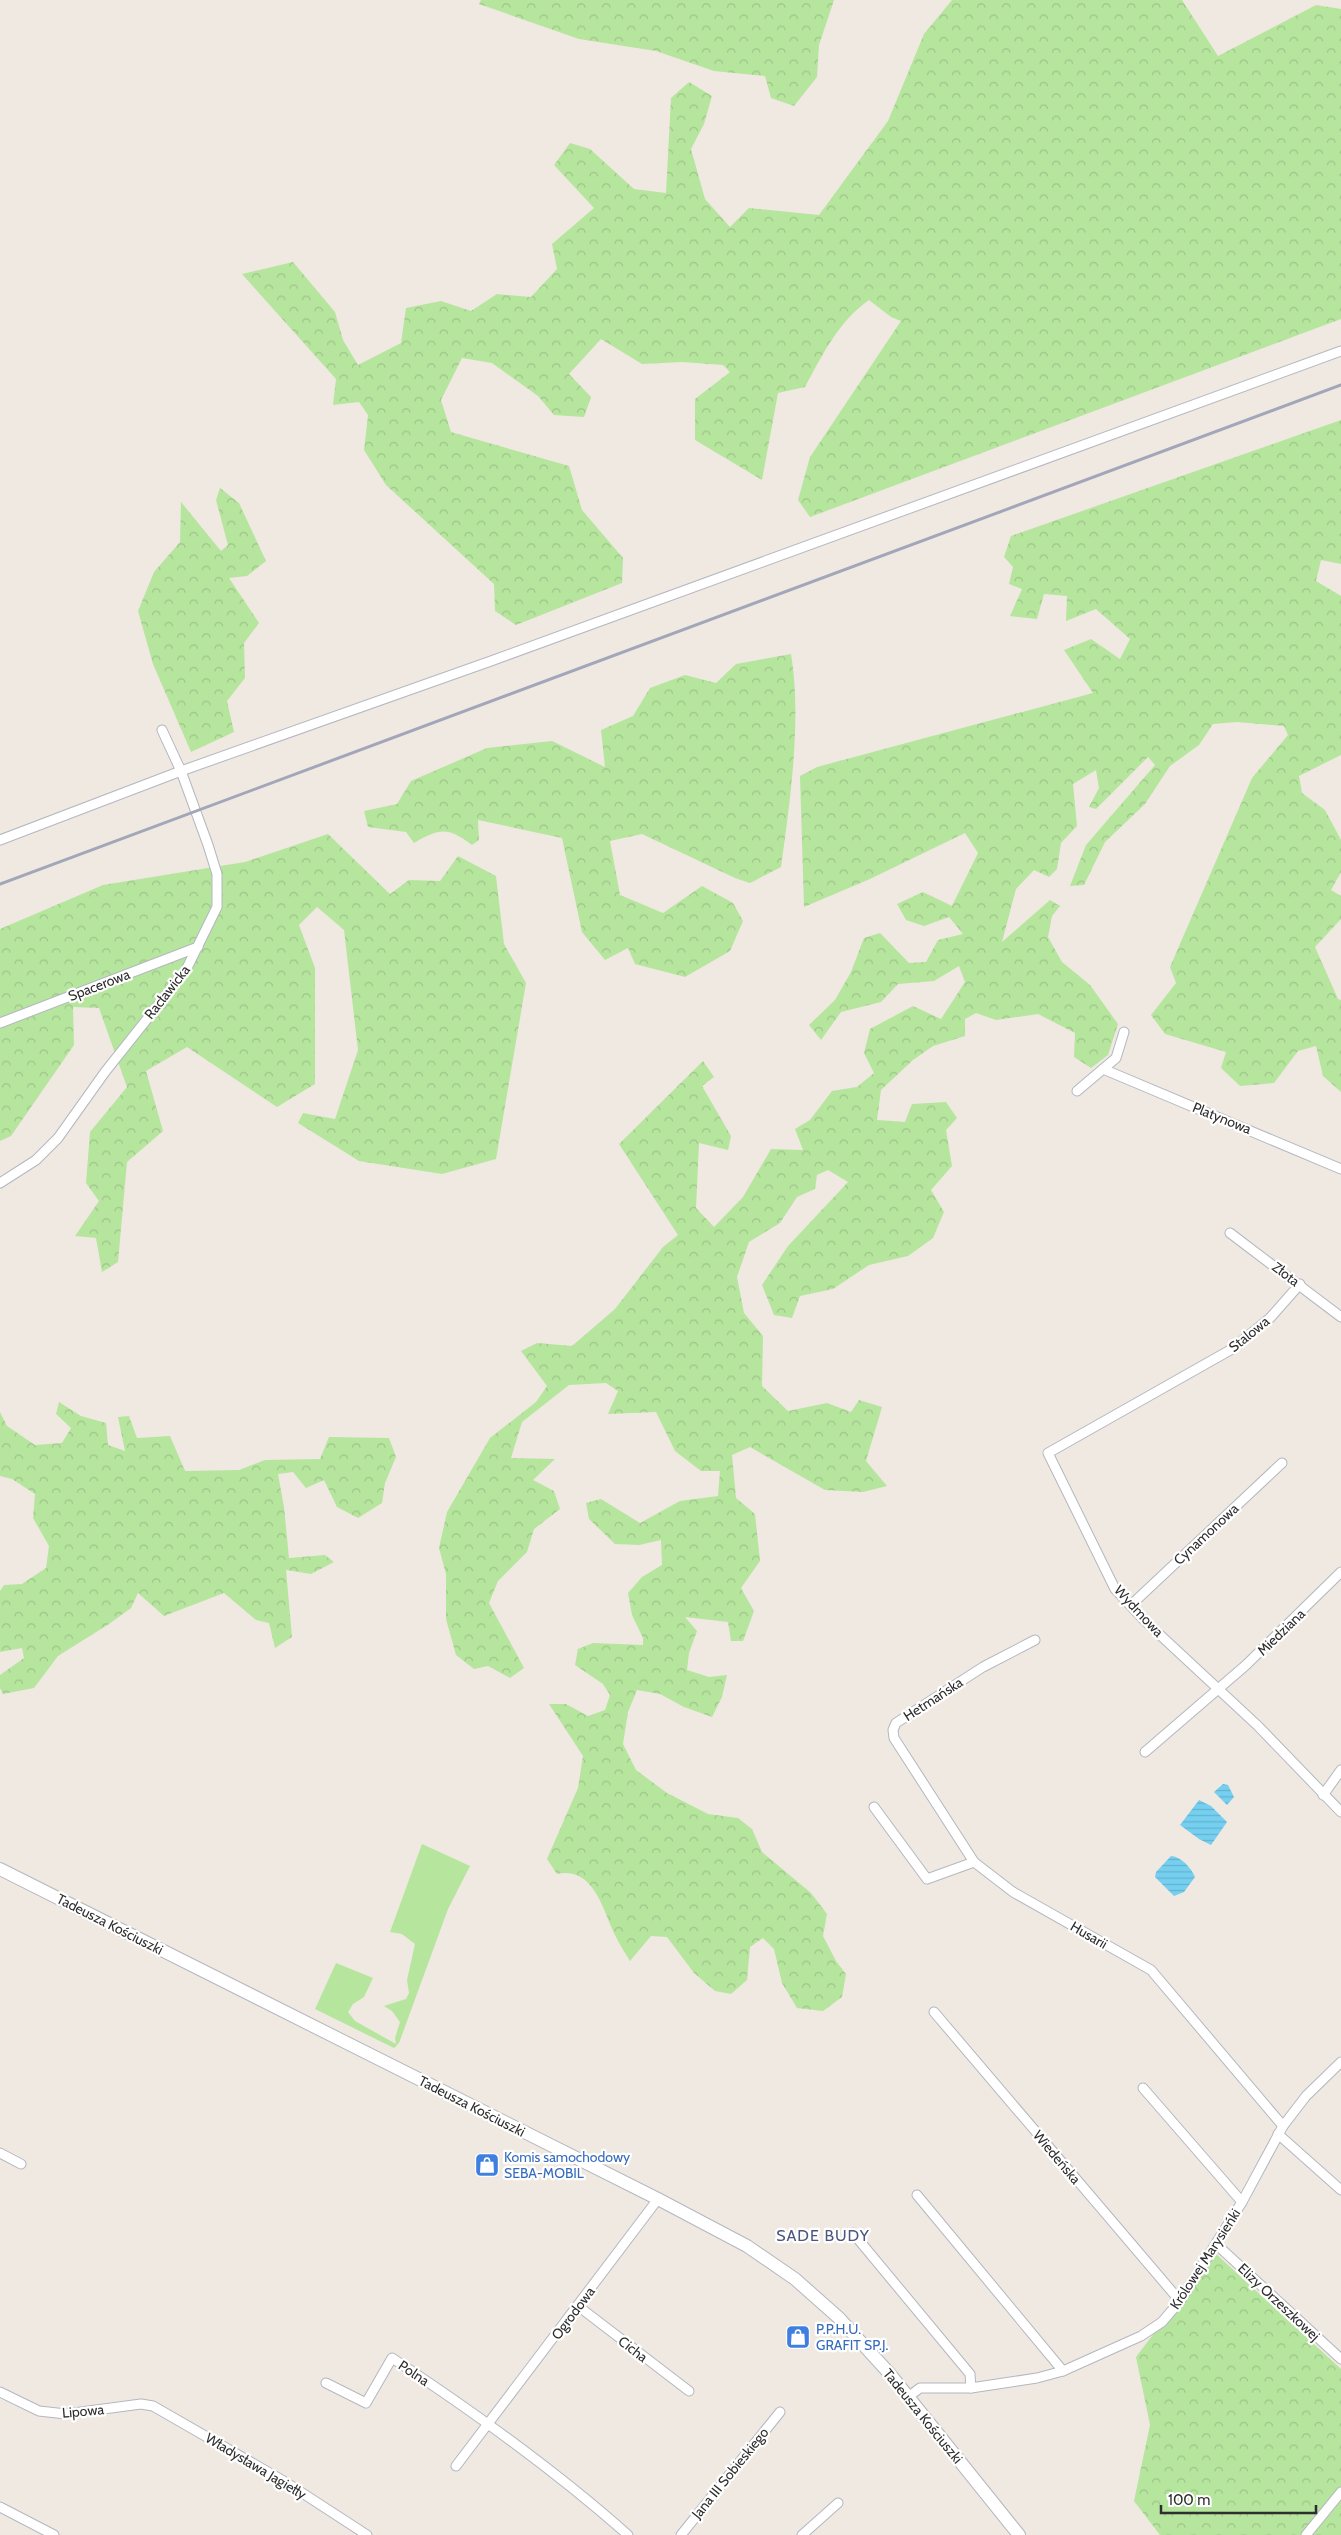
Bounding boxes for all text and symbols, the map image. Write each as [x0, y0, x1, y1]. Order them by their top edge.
street label: Racławicka [140, 961, 194, 1023]
street label: Spacerowa [66, 965, 133, 1005]
street label: Platynowa [1190, 1098, 1254, 1138]
street label: Złota [1269, 1258, 1304, 1290]
street label: Stalowa [1225, 1312, 1273, 1356]
street label: Cynamonowa [1170, 1499, 1242, 1569]
street label: Wydmowa [1110, 1581, 1168, 1641]
street label: Miedziana [1253, 1605, 1309, 1659]
street label: Hetmańska [900, 1673, 966, 1725]
street label: Tadeusza Kościuszki [54, 1889, 166, 1959]
street label: Husarii [1067, 1917, 1111, 1953]
street label: Tadeusza Kościuszki [416, 2071, 528, 2141]
street label: Wiedeńska [1029, 2126, 1085, 2188]
place label: Komis samochodowy SEBA-MOBIL [504, 2148, 630, 2182]
shop icon: Komis samochodowy SEBA-MOBIL [474, 2152, 500, 2178]
street label: Królowej Marysieńki [1166, 2205, 1244, 2313]
district label: SADE BUDY [776, 2226, 870, 2245]
street label: Elizy Orzeszkowej [1234, 2259, 1324, 2345]
street label: Ogrodowa [547, 2283, 599, 2343]
place label: P.P.H.U. GRAFIT SP.J. [816, 2320, 889, 2354]
shop icon: P.P.H.U. GRAFIT SP.J. [785, 2324, 811, 2350]
street label: Cicha [615, 2332, 652, 2366]
street label: Polna [395, 2356, 433, 2390]
street label: Tadeusza Kościuszki [879, 2365, 967, 2467]
street label: Lipowa [61, 2400, 105, 2422]
street label: Jana III Sobieskiego [687, 2423, 773, 2523]
street label: Władysława Jagiełły [202, 2429, 310, 2503]
scale bar [1161, 2482, 1316, 2514]
text: 100 m [1168, 2491, 1210, 2509]

